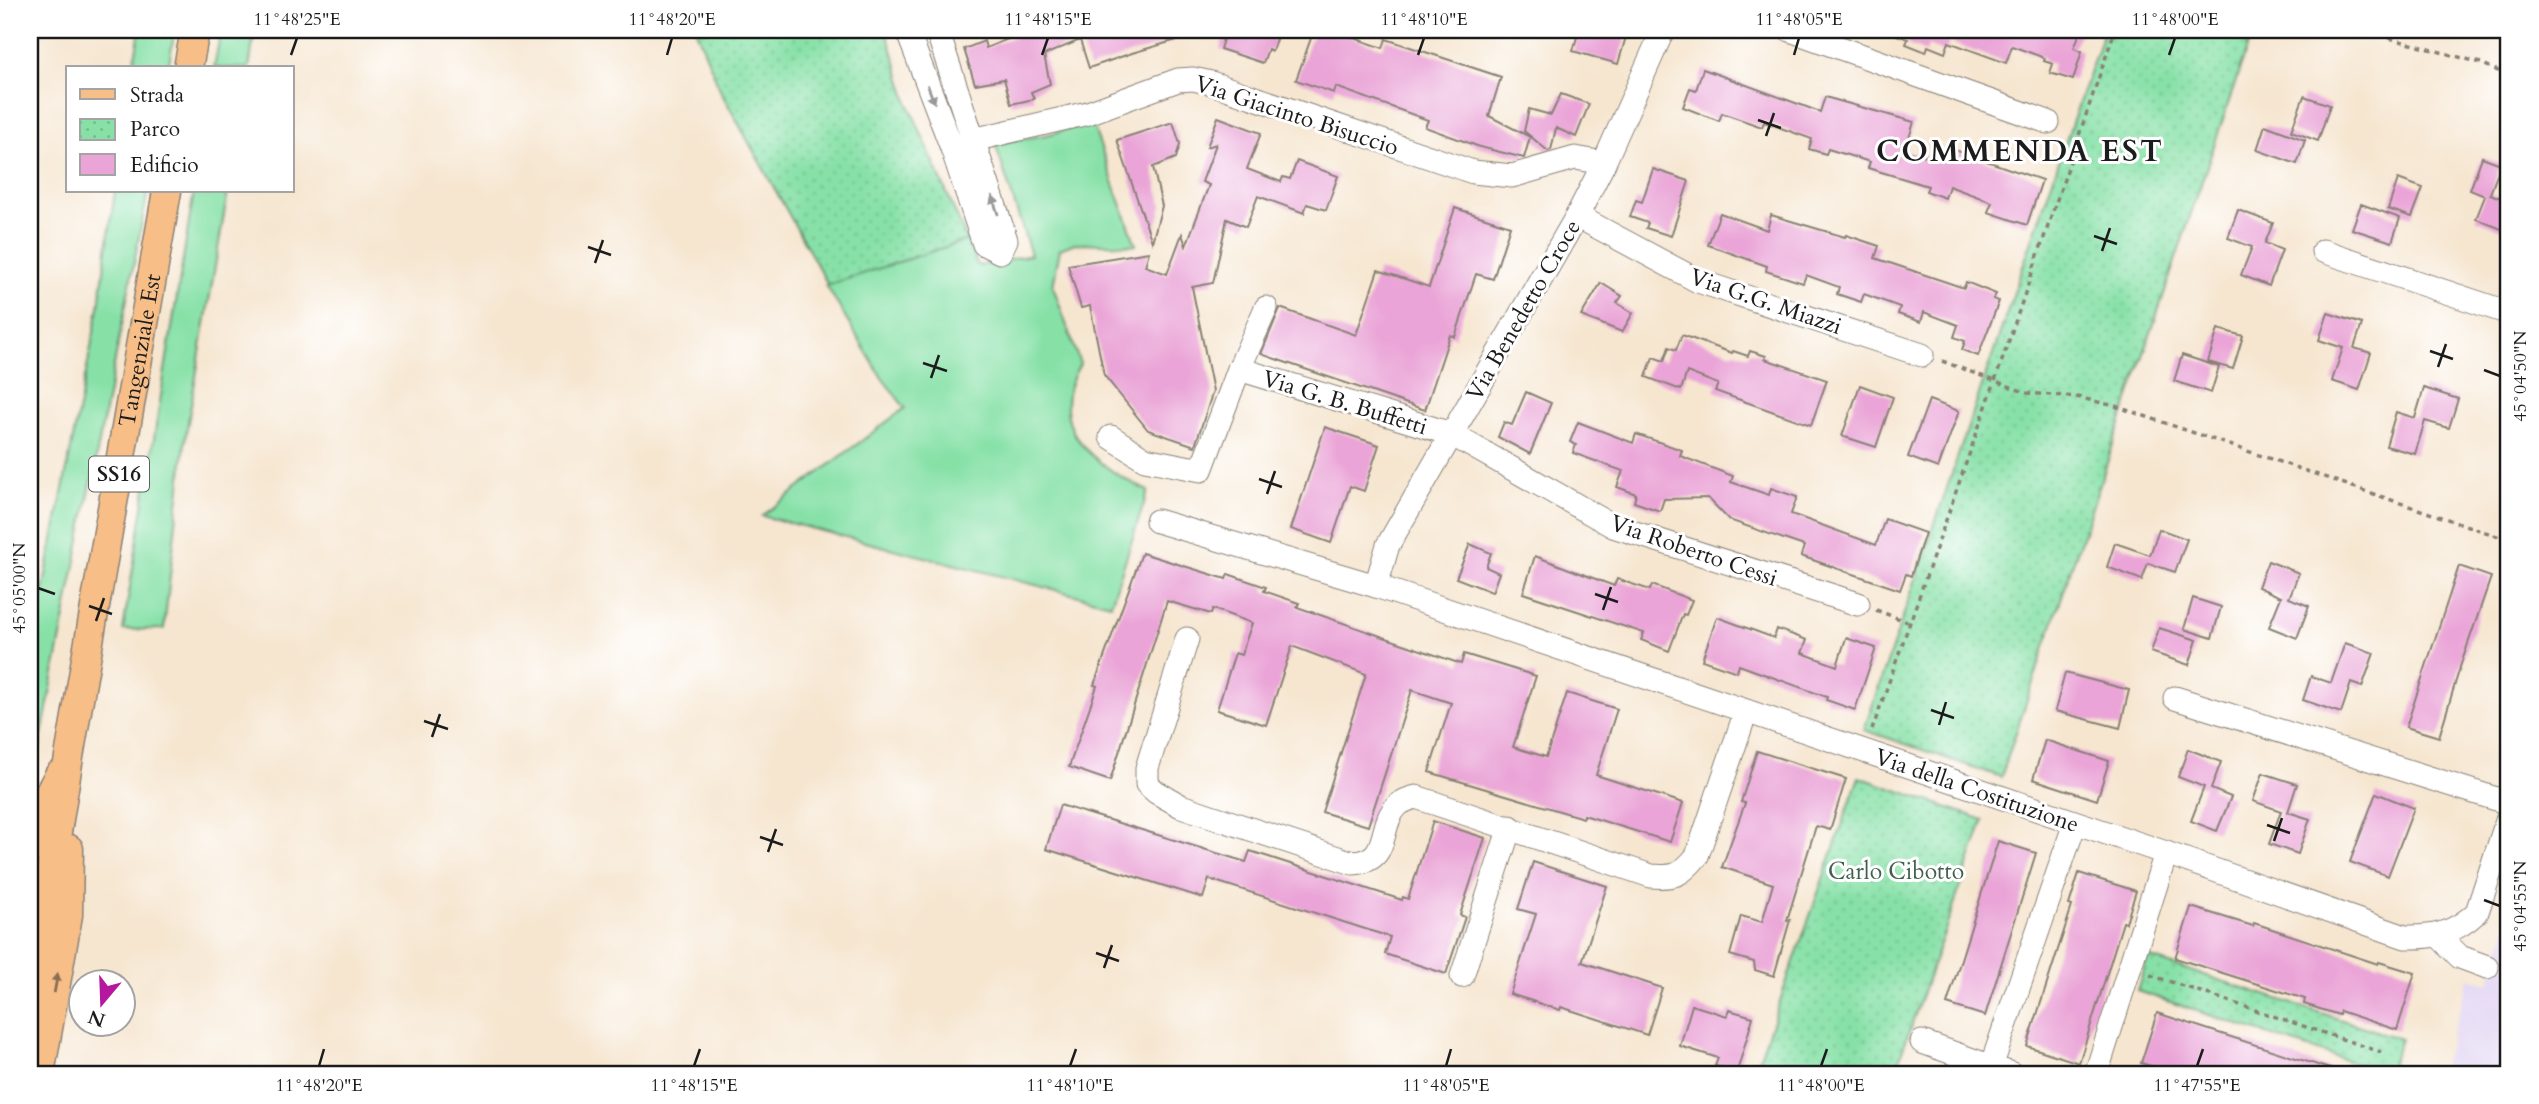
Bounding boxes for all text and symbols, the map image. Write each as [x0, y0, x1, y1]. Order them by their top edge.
text: 11°48'25"E [253, 7, 341, 32]
text: 11°48'20"E [628, 7, 716, 32]
text: 11°48'15"E [1004, 7, 1092, 32]
text: 11°48'10"E [1380, 7, 1468, 32]
text: 11°48'05"E [1755, 7, 1843, 32]
text: 11°48'00"E [2131, 7, 2219, 32]
legend [66, 66, 294, 192]
street label: Via Giacinto Bisuccio [1191, 68, 1403, 163]
text: Strada [130, 81, 184, 110]
one-way arrow [926, 83, 937, 104]
text: Parco [130, 115, 180, 144]
district label: COMMENDA EST [1876, 131, 2164, 172]
text: Edificio [130, 151, 199, 180]
one-way arrow [989, 195, 1000, 216]
street label: Via Benedetto Croce [1459, 214, 1588, 406]
street label: Via G.G. Miazzi [1686, 261, 1846, 342]
street label: Tangenziale Est [111, 271, 168, 429]
text: 45°04'50"N [2508, 330, 2533, 422]
street label: Via G. B. Buffetti [1259, 363, 1431, 442]
road number: SS16 [89, 456, 149, 491]
street label: Via Roberto Cessi [1606, 507, 1782, 594]
text: 45°05'00"N [7, 542, 32, 634]
street label: Via della Costituzione [1871, 741, 2083, 840]
park label: Carlo Cibotto [1828, 856, 1964, 887]
text: 45°04'55"N [2508, 860, 2533, 952]
north arrow [66, 968, 136, 1038]
one-way arrow [51, 972, 62, 994]
text: N [84, 1003, 109, 1033]
text: 11°48'20"E [275, 1073, 363, 1098]
text: 11°48'15"E [650, 1073, 738, 1098]
text: 11°48'10"E [1026, 1073, 1114, 1098]
text: 11°48'05"E [1402, 1073, 1490, 1098]
text: 11°48'00"E [1777, 1073, 1865, 1098]
text: 11°47'55"E [2153, 1073, 2241, 1098]

